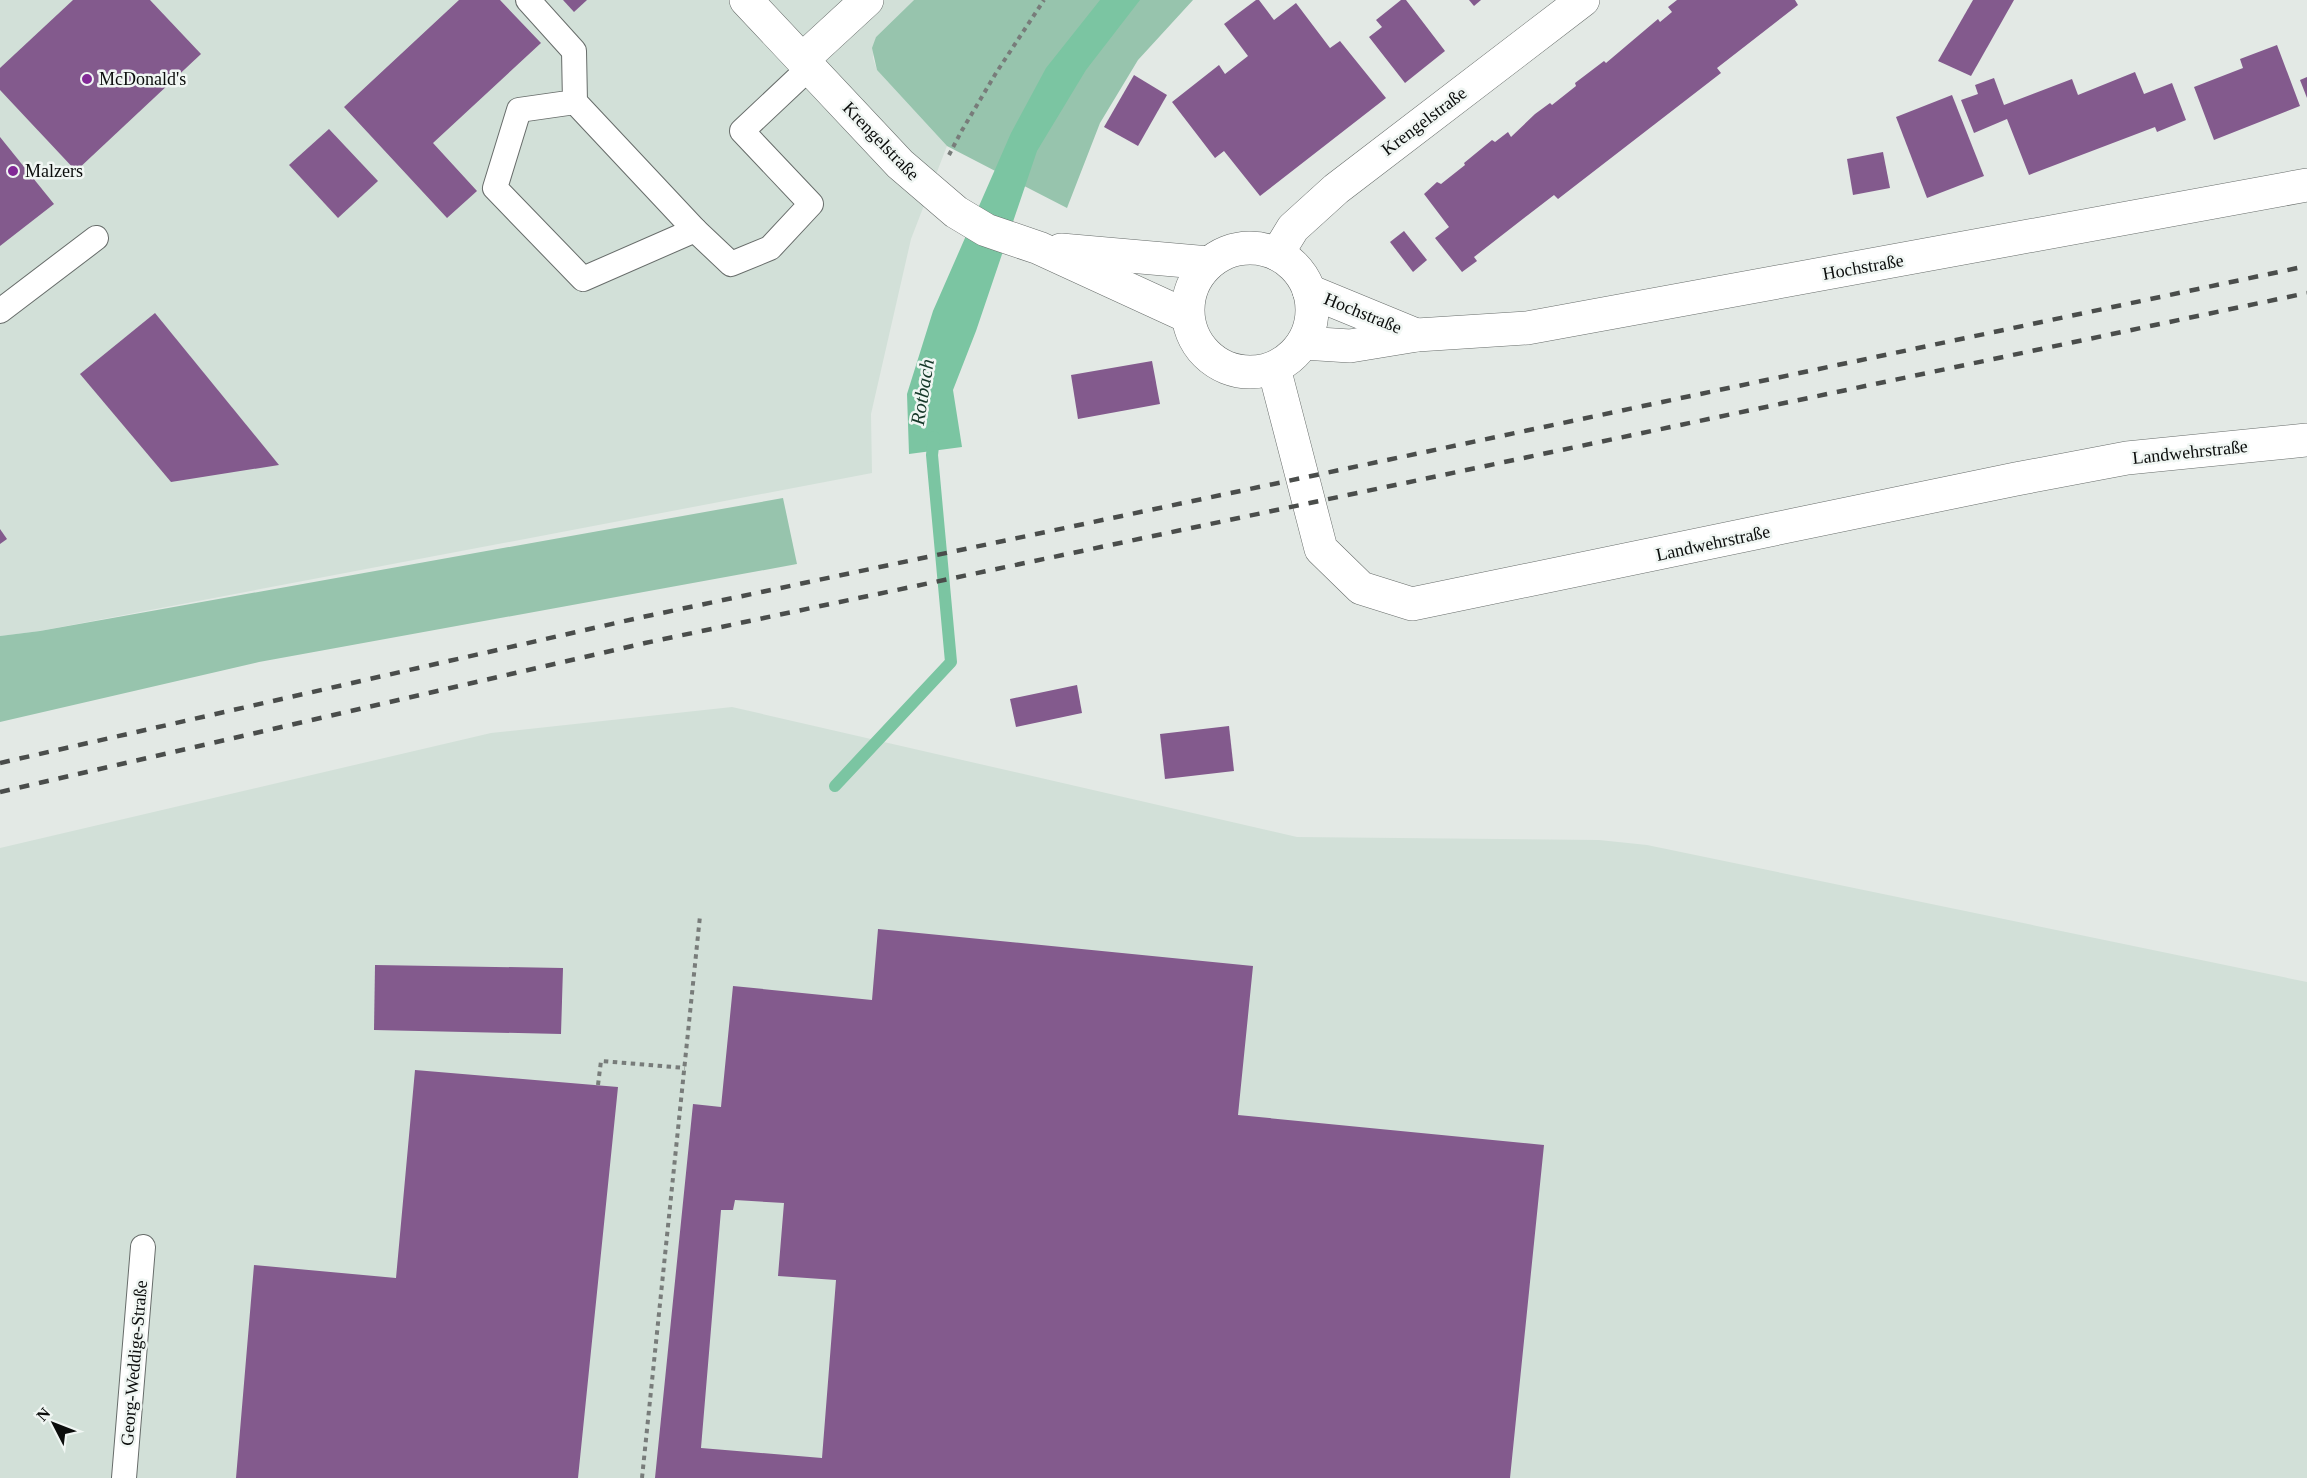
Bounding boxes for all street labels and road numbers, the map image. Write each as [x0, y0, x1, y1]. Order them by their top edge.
street label: Krengelstraße [1378, 83, 1470, 159]
street label: Krengelstraße [839, 98, 923, 184]
street label: Hochstraße [1821, 250, 1905, 284]
street label: Hochstraße [1321, 288, 1405, 338]
street label: Landwehrstraße [2131, 436, 2249, 468]
street label: Landwehrstraße [1654, 521, 1772, 565]
street label: Georg-Weddige-Straße [117, 1279, 151, 1447]

